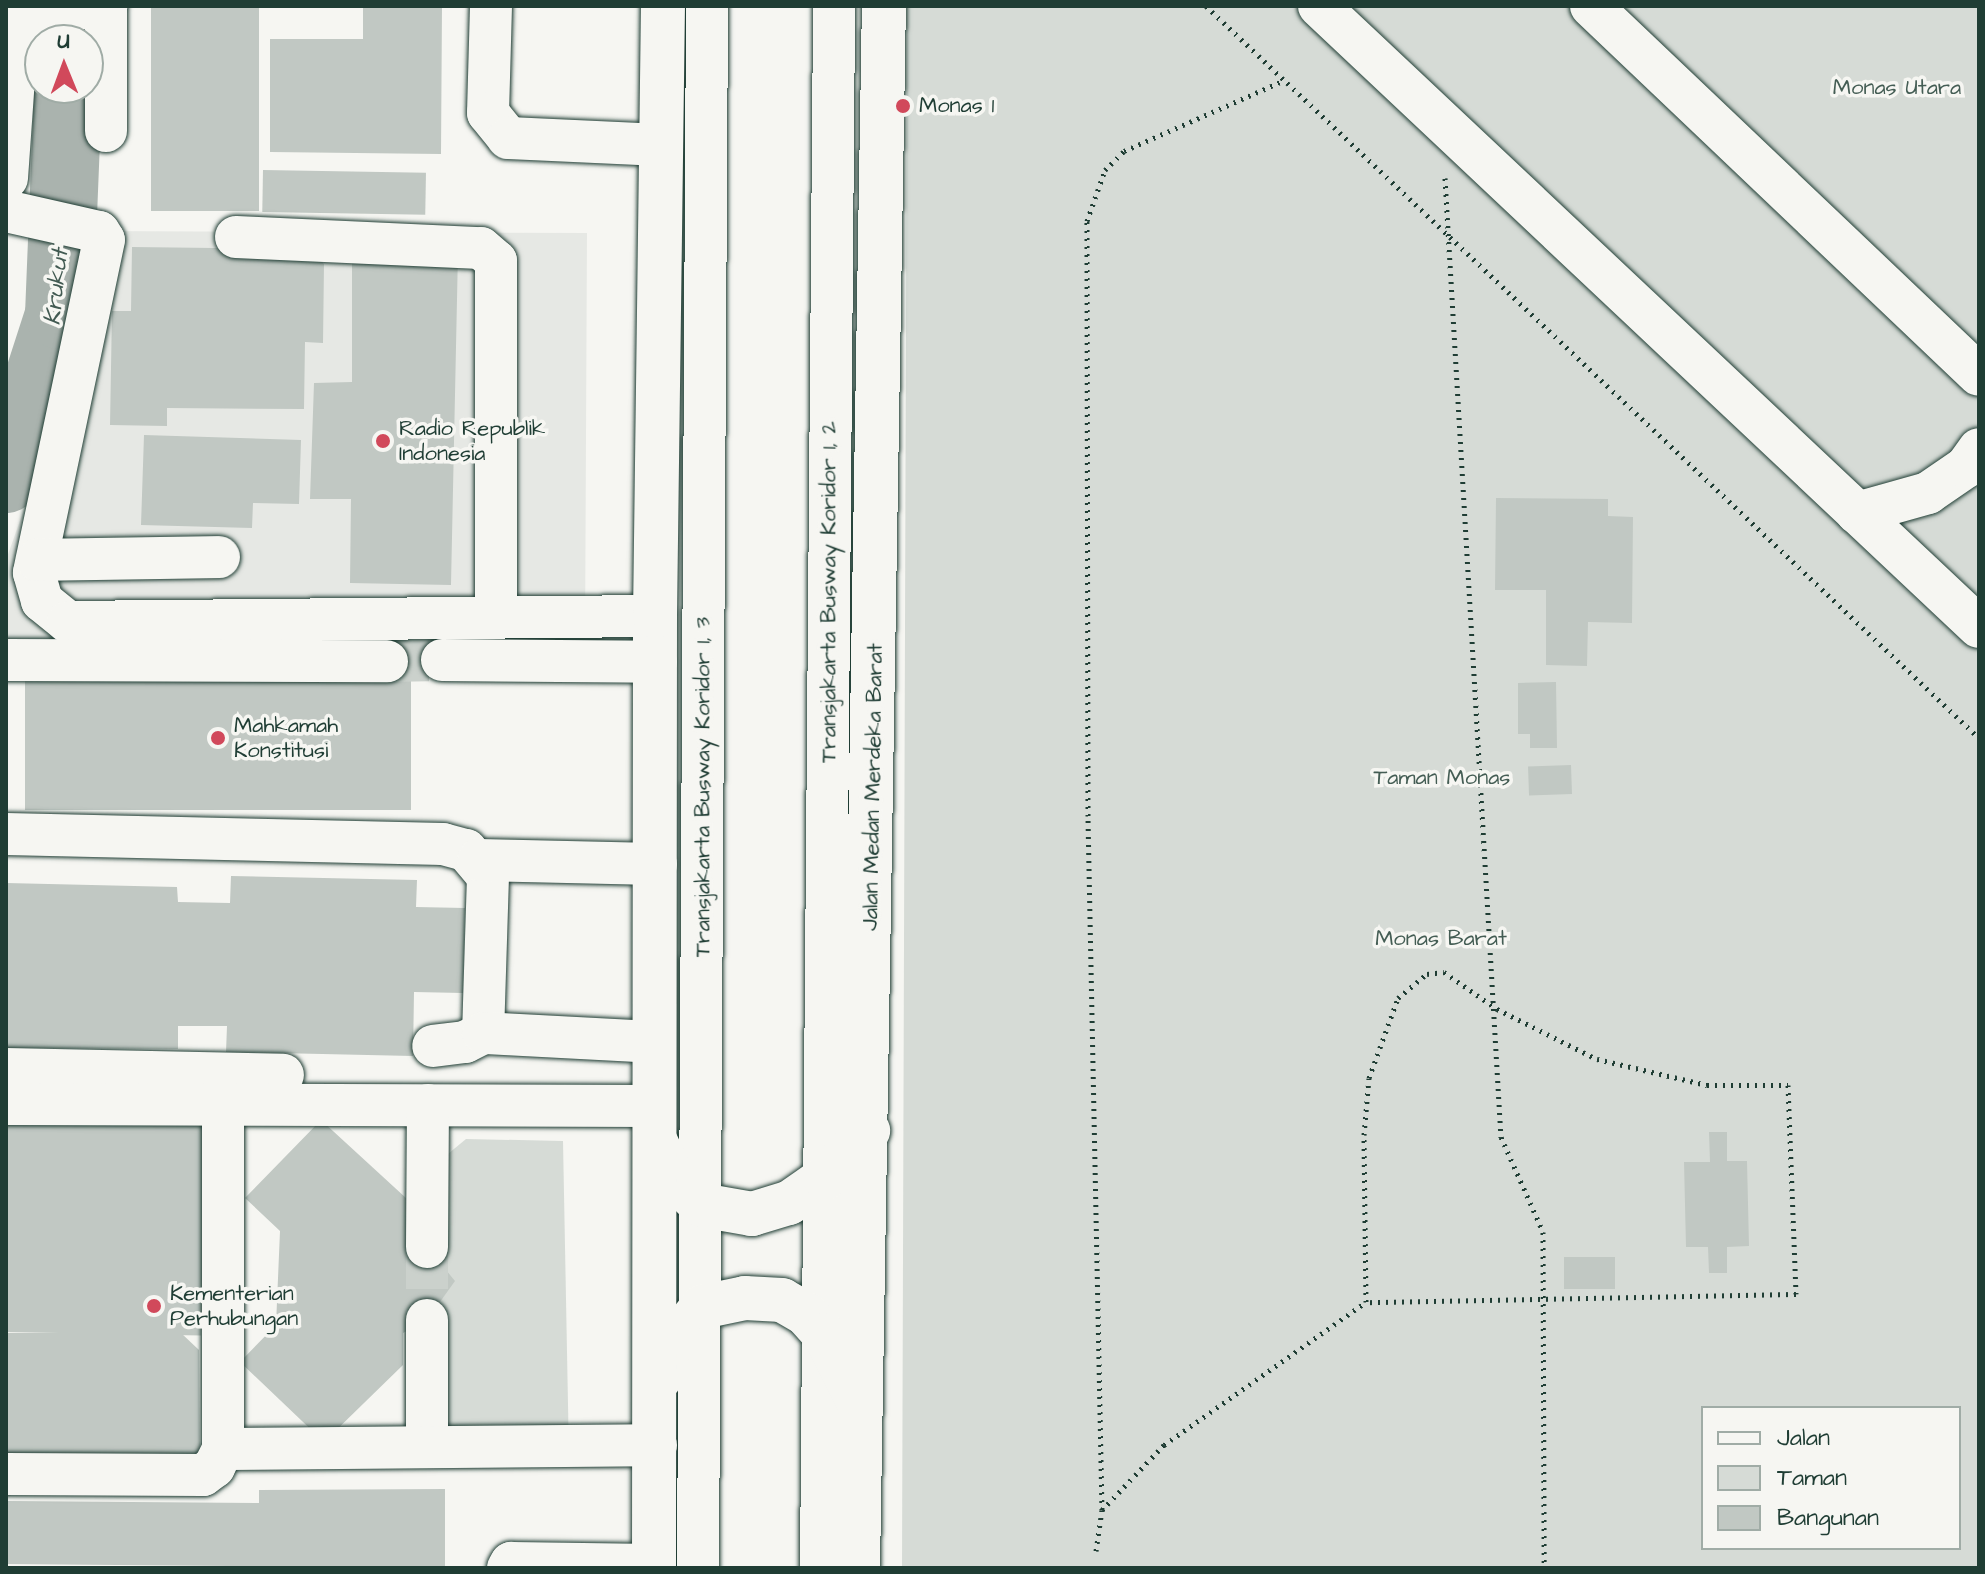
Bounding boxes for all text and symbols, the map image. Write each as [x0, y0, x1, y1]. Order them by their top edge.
north arrow [24, 24, 104, 104]
text: U [57, 26, 70, 57]
park label: Monas Utara [1833, 75, 1961, 101]
place label: Monas 1 [919, 93, 994, 119]
marker: Monas 1 [894, 97, 912, 115]
water label: Krukut [39, 247, 75, 327]
place label: Radio Republik Indonesia [399, 415, 545, 466]
street label: Transjakarta Busway Koridor 1, 2 [816, 421, 842, 763]
marker: Radio Republik Indonesia [374, 432, 392, 450]
street label: Transjakarta Busway Koridor 1, 3 [690, 617, 716, 957]
street label: Jalan Medan Merdeka Barat [857, 643, 889, 931]
place label: Mahkamah Konstitusi [234, 712, 338, 764]
marker: Mahkamah Konstitusi [209, 729, 227, 747]
park label: Taman Monas [1374, 765, 1510, 791]
park label: Monas Barat [1375, 926, 1507, 952]
place label: Kementerian Perhubungan [170, 1280, 298, 1332]
marker: Kementerian Perhubungan [145, 1297, 163, 1315]
legend [1701, 1406, 1961, 1550]
text: Jalan [1777, 1421, 1830, 1455]
text: Taman [1777, 1461, 1847, 1495]
text: Bangunan [1777, 1501, 1879, 1535]

